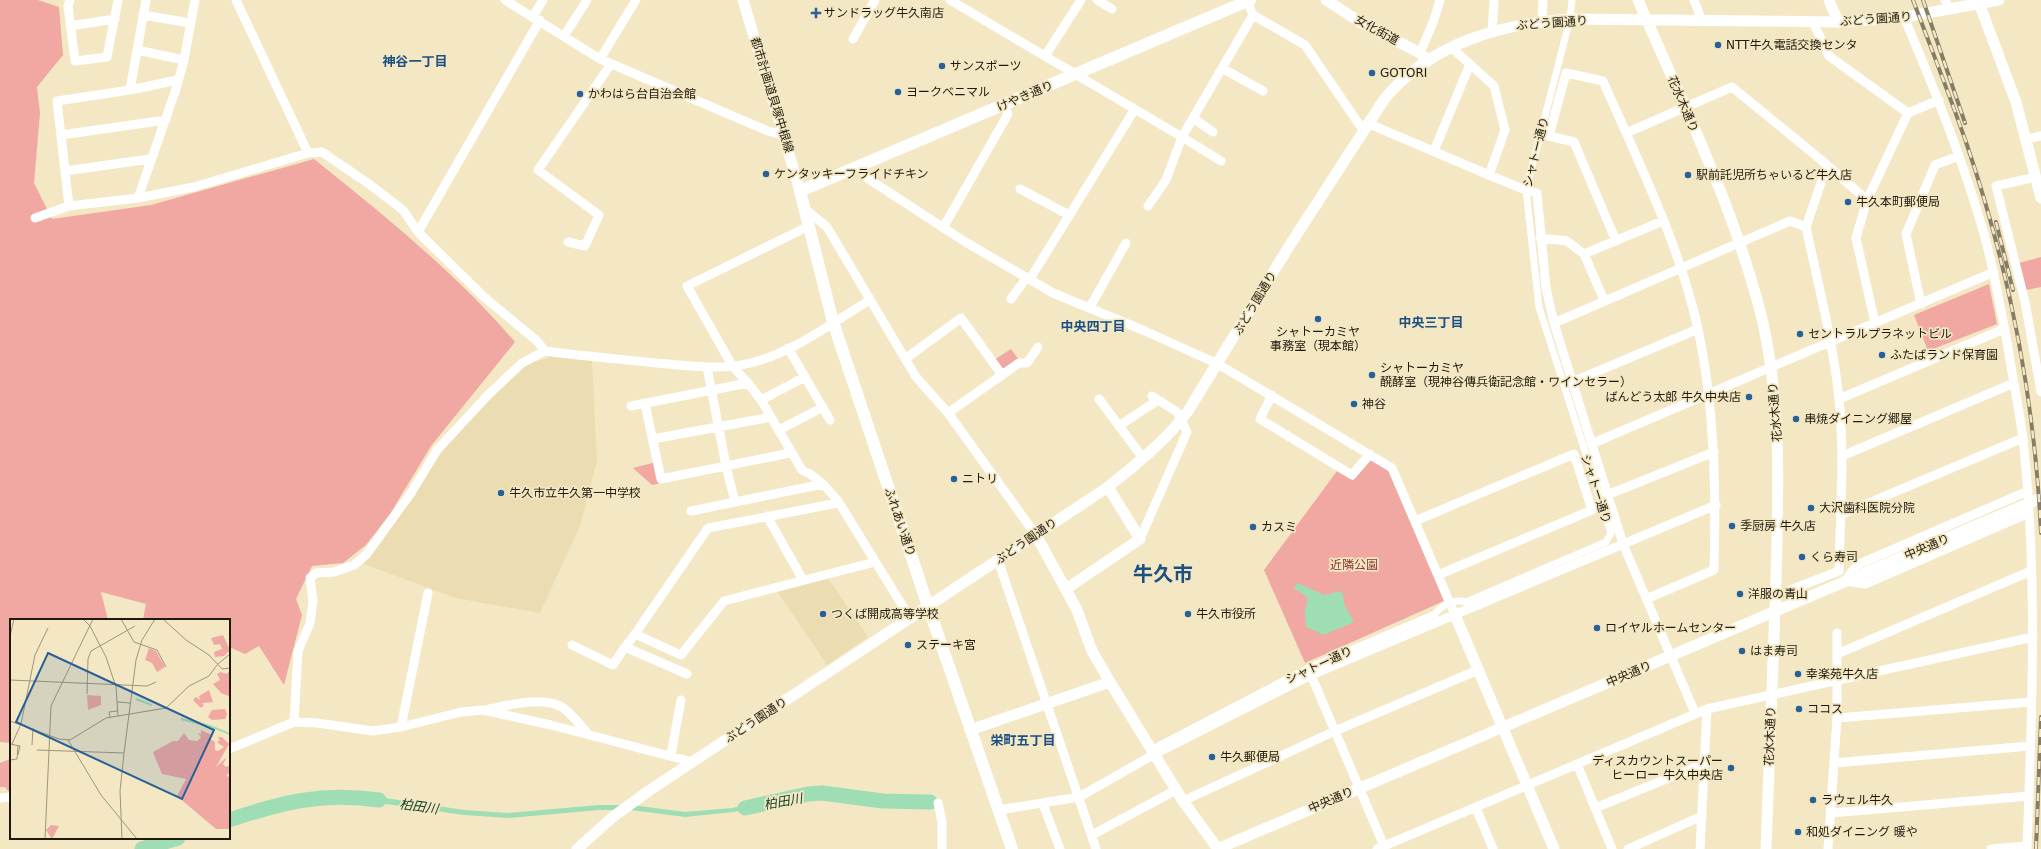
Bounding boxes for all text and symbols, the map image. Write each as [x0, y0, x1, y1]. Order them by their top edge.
place label: サンドラッグ牛久南店 [824, 6, 944, 20]
marker: サンドラッグ牛久南店 [811, 8, 821, 18]
street label: ぶどう園通り [1840, 10, 1912, 28]
street label: 女化街道 [1353, 12, 1401, 48]
street label: ぶどう園通り [1516, 14, 1588, 32]
street label: 都市計画道貝塚中根線 [748, 36, 796, 154]
place label: NTT牛久電話交換センタ [1726, 38, 1857, 52]
marker: NTT牛久電話交換センタ [1713, 40, 1723, 50]
district label: 神谷一丁目 [382, 54, 448, 69]
place label: サンスポーツ [950, 59, 1022, 73]
marker: サンスポーツ [937, 61, 947, 71]
place label: GOTORI [1380, 66, 1427, 80]
marker: GOTORI [1367, 68, 1377, 78]
street label: 花水木通り [1665, 74, 1701, 134]
street label: けやき通り [995, 78, 1055, 114]
place label: ヨークベニマル [906, 85, 990, 99]
place label: かわはら台自治会館 [588, 87, 696, 101]
marker: ヨークベニマル [893, 87, 903, 97]
marker: かわはら台自治会館 [575, 89, 585, 99]
street label: シャトー通り [1520, 115, 1552, 189]
place label: ケンタッキーフライドチキン [774, 167, 929, 181]
place label: 駅前託児所ちゃいるど牛久店 [1696, 168, 1852, 182]
marker: ケンタッキーフライドチキン [761, 169, 771, 179]
marker: 駅前託児所ちゃいるど牛久店 [1683, 170, 1693, 180]
place label: 牛久本町郵便局 [1856, 195, 1940, 209]
marker: 牛久本町郵便局 [1843, 197, 1853, 207]
street label: ぶどう園通り [1230, 269, 1280, 337]
marker: シャトーカミヤ 事務室（現本館） [1313, 314, 1323, 324]
district label: 中央三丁目 [1398, 315, 1464, 330]
district label: 中央四丁目 [1060, 319, 1126, 334]
place label: シャトーカミヤ 事務室（現本館） [1270, 325, 1366, 353]
place label: セントラルプラネットビル [1808, 327, 1952, 341]
marker: セントラルプラネットビル [1795, 329, 1805, 339]
place label: ふたばランド保育園 [1890, 348, 1998, 362]
marker: ふたばランド保育園 [1877, 350, 1887, 360]
place label: シャトーカミヤ 醗酵室（現神谷傳兵衛記念館・ワインセラー） [1380, 361, 1632, 389]
marker: シャトーカミヤ 醗酵室（現神谷傳兵衛記念館・ワインセラー） [1367, 370, 1377, 380]
street label: 花水木通り [1765, 381, 1785, 443]
place label: ばんどう太郎 牛久中央店 [1606, 390, 1741, 404]
marker: ばんどう太郎 牛久中央店 [1744, 392, 1754, 402]
place label: 神谷 [1362, 397, 1386, 411]
marker: 神谷 [1349, 399, 1359, 409]
place label: 串焼ダイニング郷屋 [1804, 412, 1912, 426]
marker: 串焼ダイニング郷屋 [1791, 414, 1801, 424]
street label: シャトー通り [1578, 453, 1614, 525]
place label: ニトリ [962, 472, 998, 486]
marker: ニトリ [949, 474, 959, 484]
place label: 牛久市立牛久第一中学校 [509, 486, 641, 500]
street label: ふれあい通り [882, 486, 918, 558]
marker: 牛久市立牛久第一中学校 [496, 488, 506, 498]
place label: 大沢歯科医院分院 [1819, 501, 1915, 515]
marker: 大沢歯科医院分院 [1806, 503, 1816, 513]
street label: ぶどう園通り [992, 515, 1060, 567]
place label: 季厨房 牛久店 [1740, 519, 1816, 533]
place label: カスミ [1261, 520, 1297, 534]
marker: 季厨房 牛久店 [1727, 521, 1737, 531]
marker: カスミ [1248, 522, 1258, 532]
street label: 中央通り [1902, 531, 1952, 563]
place label: くら寿司 [1810, 550, 1858, 564]
marker: くら寿司 [1797, 552, 1807, 562]
park label: 近隣公園 [1330, 558, 1378, 572]
district label: 牛久市 [1133, 562, 1193, 586]
place label: 洋服の青山 [1748, 587, 1808, 601]
marker: 洋服の青山 [1735, 589, 1745, 599]
place label: つくば開成高等学校 [831, 607, 939, 621]
place label: 牛久市役所 [1196, 607, 1256, 621]
marker: つくば開成高等学校 [818, 609, 828, 619]
marker: 牛久市役所 [1183, 609, 1193, 619]
inset map [10, 619, 230, 839]
place label: ロイヤルホームセンター [1605, 621, 1736, 635]
marker: ロイヤルホームセンター [1592, 623, 1602, 633]
place label: ステーキ宮 [916, 638, 976, 652]
marker: ステーキ宮 [903, 640, 913, 650]
street label: シャトー通り [1283, 643, 1355, 687]
place label: はま寿司 [1750, 644, 1798, 658]
marker: はま寿司 [1737, 646, 1747, 656]
street label: 中央通り [1604, 658, 1654, 690]
place label: 幸楽苑牛久店 [1806, 667, 1878, 681]
marker: 幸楽苑牛久店 [1793, 669, 1803, 679]
street label: ぶどう園通り [722, 695, 790, 745]
place label: ココス [1807, 702, 1843, 716]
marker: ココス [1794, 704, 1804, 714]
street label: 花水木通り [1762, 706, 1778, 766]
district label: 栄町五丁目 [990, 733, 1056, 748]
place label: 牛久郵便局 [1220, 750, 1280, 764]
marker: 牛久郵便局 [1207, 752, 1217, 762]
place label: ディスカウントスーパー ヒーロー 牛久中央店 [1592, 754, 1723, 782]
marker: ディスカウントスーパー ヒーロー 牛久中央店 [1726, 763, 1736, 773]
street label: 中央通り [1306, 784, 1356, 816]
water label: 柏田川 [763, 790, 806, 812]
place label: ラウェル牛久 [1821, 793, 1893, 807]
marker: ラウェル牛久 [1808, 795, 1818, 805]
water label: 柏田川 [399, 796, 441, 817]
place label: 和処ダイニング 暖や [1806, 825, 1918, 839]
marker: 和処ダイニング 暖や [1793, 827, 1803, 837]

